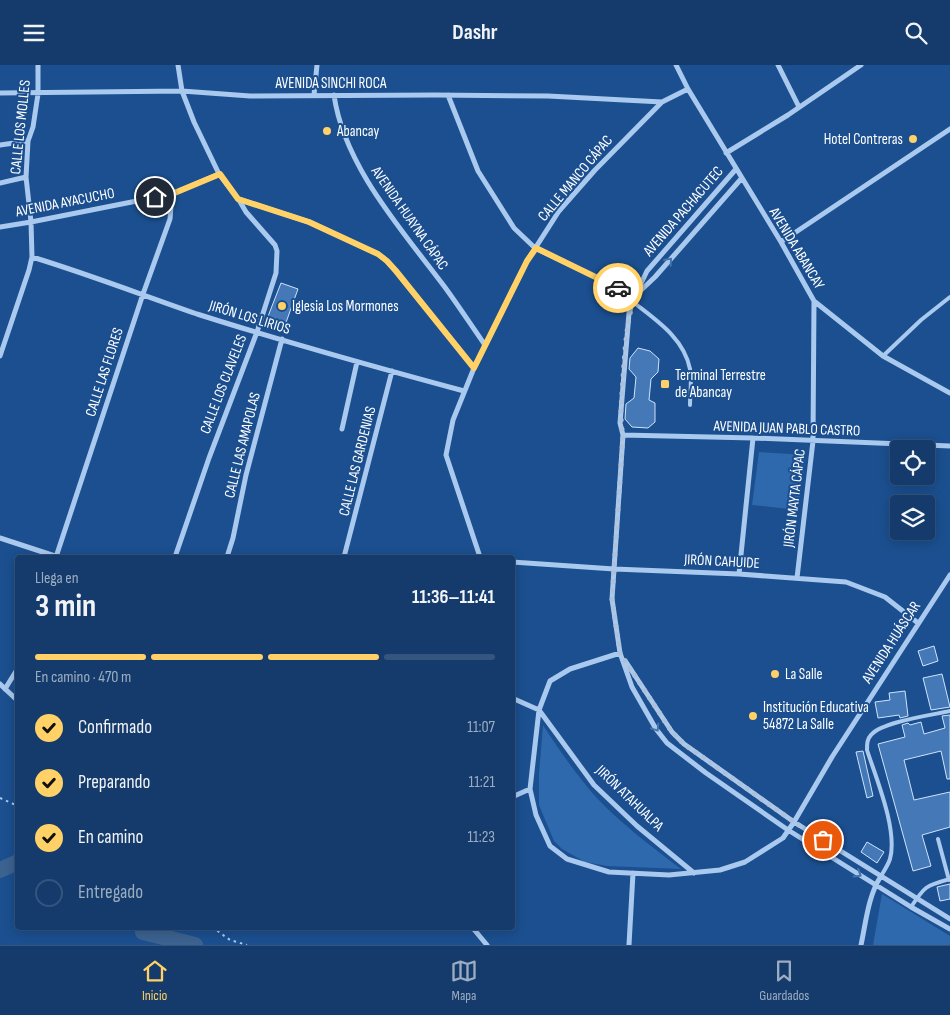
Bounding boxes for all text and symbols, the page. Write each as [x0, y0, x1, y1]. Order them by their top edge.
icon: menu [20, 19, 48, 47]
text: Dashr [452, 19, 498, 46]
icon: search [902, 19, 930, 47]
street label: AVENIDA SINCHI ROCA [275, 74, 387, 93]
street label: CALLE LOS MOLLES [6, 79, 35, 175]
place label: Abancay [336, 122, 379, 141]
marker: Abancay [321, 125, 333, 137]
place label: Hotel Contreras [824, 130, 903, 149]
street label: CALLE MANCO CÁPAC [534, 131, 617, 225]
marker: Hotel Contreras [907, 133, 919, 145]
street label: AVENIDA HUAYNA CÁPAC [366, 162, 452, 274]
street label: AVENIDA PACHACUTEC [638, 162, 728, 261]
pin [134, 176, 176, 218]
icon: home [141, 183, 169, 211]
street label: AVENIDA AYACUCHO [13, 184, 116, 222]
street label: AVENIDA ABANCAY [764, 203, 829, 293]
one-way arrow [663, 258, 672, 267]
courier [593, 263, 643, 313]
icon: car [604, 274, 632, 302]
street label: JIRÓN LOS LIRIOS [206, 296, 293, 339]
place label: Iglesia Los Mormones [292, 297, 399, 316]
marker: Iglesia Los Mormones [276, 300, 288, 312]
street label: CALLE LAS FLORES [81, 325, 128, 419]
street label: CALLE LOS CLAVELES [196, 332, 251, 437]
place label: Terminal Terrestre de Abancay [675, 366, 766, 402]
marker: Terminal Terrestre de Abancay [659, 378, 671, 390]
street label: CALLE LAS AMAPOLAS [220, 390, 265, 500]
street label: CALLE LAS GARDENIAS [335, 404, 380, 518]
street label: AVENIDA JUAN PABLO CASTRO [712, 416, 861, 441]
map controls [890, 440, 935, 540]
button: locate [890, 440, 935, 485]
street label: JIRÓN MAYTA CÁPAC [779, 448, 810, 549]
button: layers [890, 495, 935, 540]
street label: JIRÓN CAHUIDE [683, 550, 760, 573]
text: Llega en [35, 569, 79, 588]
text: 11:36–11:41 [412, 586, 495, 609]
text: 3 min [35, 587, 96, 626]
street label: AVENIDA HUÁSCAR [857, 598, 925, 688]
place label: La Salle [785, 665, 823, 684]
text: En camino · 470 m [35, 668, 131, 687]
marker: La Salle [769, 668, 781, 680]
place label: Institución Educativa 54872 La Salle [763, 698, 869, 734]
marker: Institución Educativa 54872 La Salle [747, 710, 759, 722]
icon: check [35, 714, 63, 742]
text: Confirmado [78, 716, 152, 739]
text: 11:07 [467, 718, 495, 737]
one-way arrow [650, 723, 659, 732]
street label: JIRÓN ATAHUALPA [591, 760, 668, 836]
icon: check [35, 769, 63, 797]
text: Preparando [78, 771, 150, 794]
text: 11:21 [469, 773, 495, 792]
pin [802, 819, 844, 861]
icon: check [35, 824, 63, 852]
text: En camino [78, 826, 143, 849]
icon: bag [809, 826, 837, 854]
text: 11:23 [467, 828, 495, 847]
one-way arrow [852, 868, 862, 877]
text: Entregado [78, 881, 143, 904]
tab: Inicio [141, 957, 169, 1004]
tab: Mapa [450, 957, 478, 1004]
tab: Guardados [759, 957, 809, 1004]

